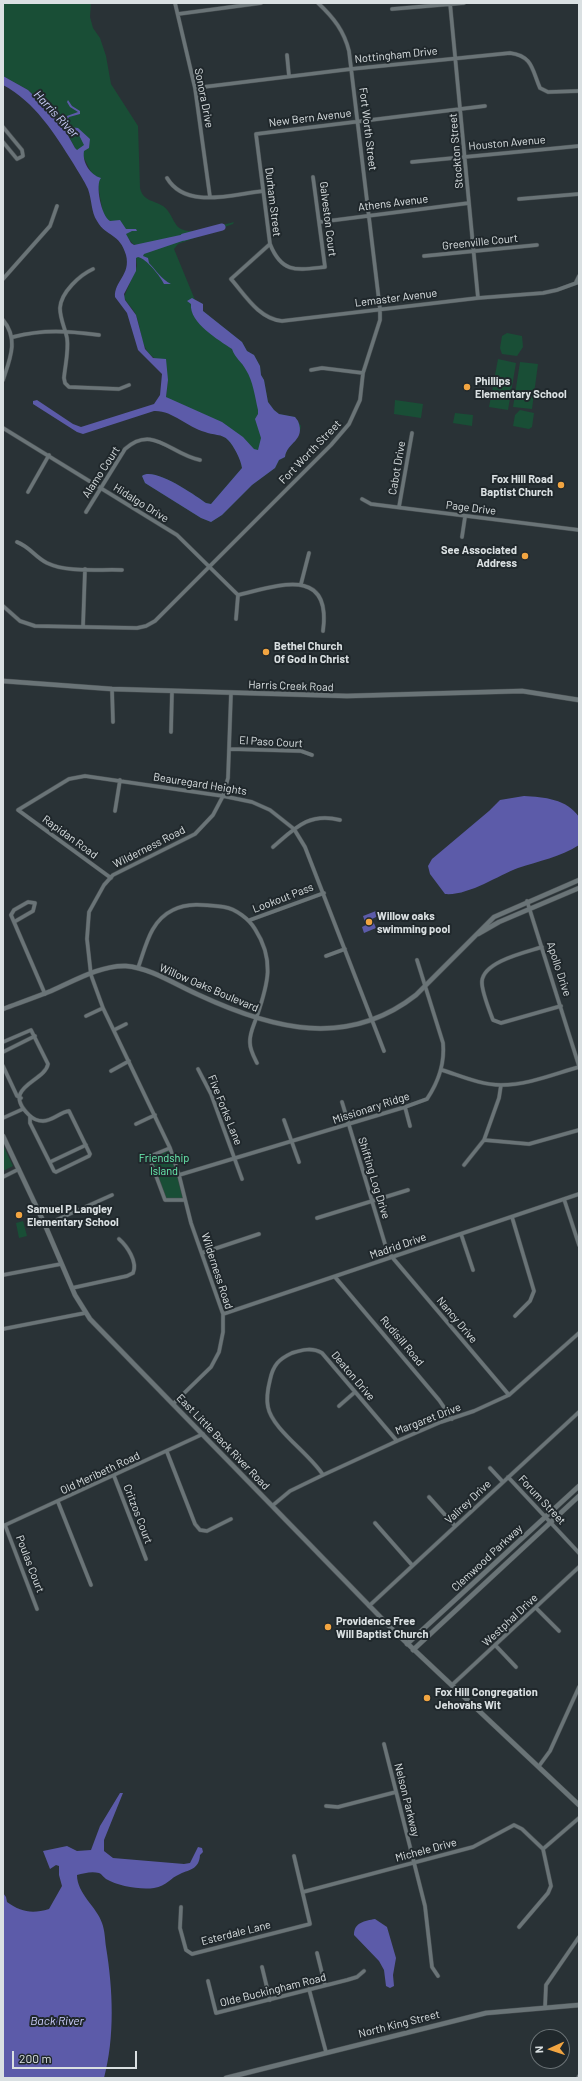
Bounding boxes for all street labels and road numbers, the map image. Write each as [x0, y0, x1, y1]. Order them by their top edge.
street label: Nottingham Drive [354, 44, 438, 66]
street label: Sonora Drive [192, 67, 216, 129]
street label: Fort Worth Street [356, 87, 380, 171]
street label: New Bern Avenue [268, 106, 352, 130]
street label: Stockton Street [446, 113, 466, 189]
street label: Houston Avenue [468, 133, 546, 153]
street label: Durham Street [262, 167, 284, 237]
street label: Galveston Court [317, 181, 339, 257]
street label: Athens Avenue [357, 192, 429, 214]
street label: Greenville Court [441, 231, 519, 253]
street label: Lemaster Avenue [354, 286, 438, 310]
street label: Fort Worth Street [276, 417, 344, 487]
street label: Cabot Drive [386, 440, 408, 496]
street label: Alamo Court [79, 444, 123, 500]
street label: Hidalgo Drive [111, 481, 171, 525]
street label: Page Drive [445, 498, 497, 518]
street label: Harris Creek Road [248, 678, 334, 694]
street label: El Paso Court [239, 734, 303, 750]
street label: Beauregard Heights [152, 770, 248, 798]
street label: Rapidan Road [40, 812, 100, 862]
street label: Wilderness Road [111, 823, 187, 871]
street label: Lookout Pass [251, 880, 315, 916]
street label: Apollo Drive [544, 940, 574, 998]
street label: Willow Oaks Boulevard [157, 961, 261, 1015]
street label: Five Forks Lane [205, 1073, 245, 1147]
street label: Missionary Ridge [331, 1089, 411, 1127]
street label: Shifting Log Drive [355, 1136, 393, 1220]
street label: Madrid Drive [368, 1230, 428, 1262]
street label: Wilderness Road [198, 1231, 236, 1311]
street label: Nancy Drive [434, 1294, 480, 1346]
street label: Rudisill Road [377, 1313, 427, 1369]
street label: Deaton Drive [328, 1349, 378, 1403]
street label: East Little Back River Road [174, 1391, 272, 1493]
street label: Margaret Drive [393, 1400, 463, 1438]
street label: Old Meribeth Road [58, 1449, 142, 1497]
street label: Forum Street [516, 1472, 568, 1528]
street label: Valirey Drive [442, 1477, 494, 1527]
street label: Critzos Court [121, 1482, 155, 1546]
street label: Clemwood Parkway [449, 1522, 525, 1594]
street label: Poulas Court [13, 1533, 47, 1595]
street label: Westphal Drive [480, 1591, 540, 1649]
street label: Nelson Parkway [391, 1762, 423, 1838]
street label: Michele Drive [394, 1835, 458, 1865]
street label: Esterdale Lane [200, 1918, 272, 1948]
street label: Olde Buckingham Road [218, 1970, 328, 2010]
street label: North King Street [357, 2008, 441, 2040]

